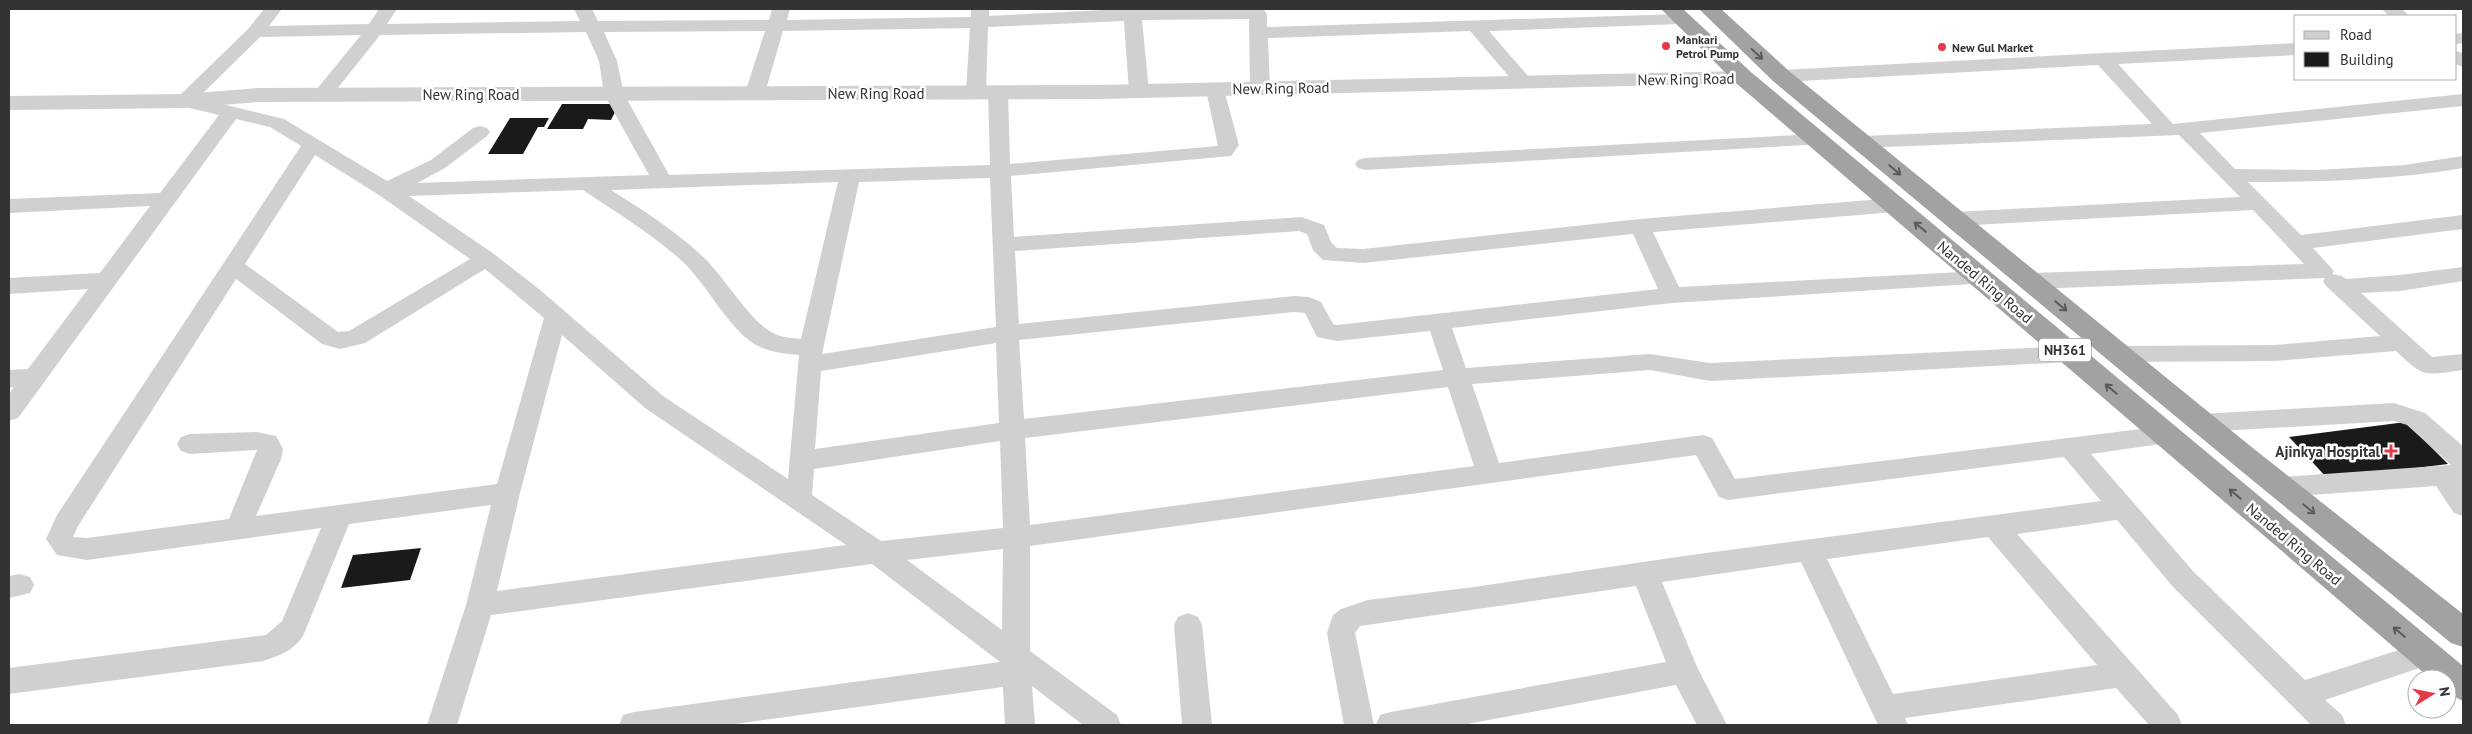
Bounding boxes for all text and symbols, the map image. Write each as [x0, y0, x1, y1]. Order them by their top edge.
legend [2294, 15, 2457, 80]
text: Road [2340, 25, 2372, 44]
place label: Mankari Petrol Pump [1676, 32, 1740, 61]
marker: Mankari Petrol Pump [1660, 40, 1672, 52]
place label: New Gul Market [1952, 40, 2034, 55]
marker: New Gul Market [1936, 41, 1948, 53]
one-way arrow [1751, 48, 1764, 60]
text: Building [2340, 50, 2394, 69]
street label: New Ring Road [1637, 69, 1735, 89]
street label: New Ring Road [1232, 78, 1330, 98]
street label: New Ring Road [827, 84, 925, 103]
street label: New Ring Road [422, 85, 520, 104]
one-way arrow [1888, 164, 1901, 175]
one-way arrow [1914, 222, 1927, 233]
street label: Nanded Ring Road [1934, 237, 2036, 327]
one-way arrow [2054, 301, 2067, 312]
road number: NH361 [2039, 338, 2091, 362]
one-way arrow [2104, 383, 2117, 395]
place label: Ajinkya Hospital [2275, 442, 2381, 461]
marker: Ajinkya Hospital [2384, 444, 2398, 458]
one-way arrow [2228, 488, 2241, 500]
street label: Nanded Ring Road [2243, 499, 2345, 589]
one-way arrow [2302, 504, 2315, 515]
one-way arrow [2393, 627, 2406, 638]
north arrow [2407, 669, 2457, 719]
text: N [2435, 686, 2454, 698]

